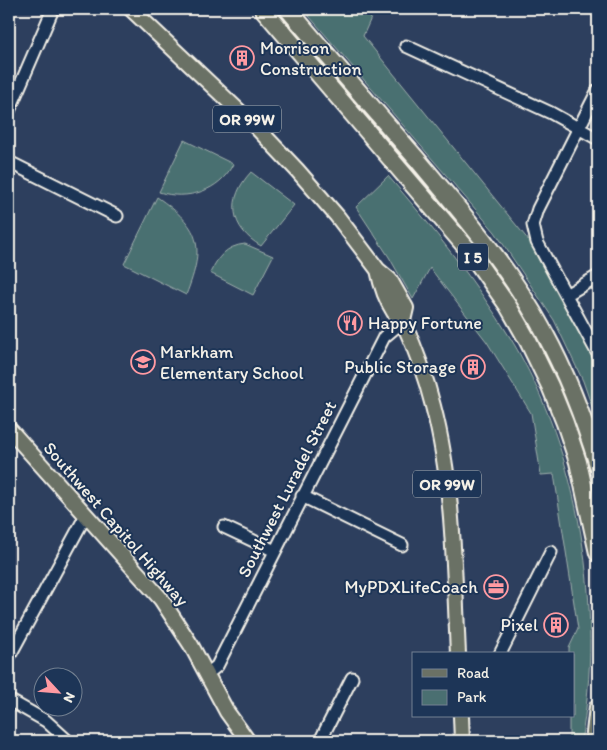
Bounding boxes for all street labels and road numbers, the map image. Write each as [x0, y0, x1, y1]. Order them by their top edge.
road number: OR 99W [213, 106, 281, 132]
road number: I 5 [458, 243, 488, 270]
street label: Southwest Luradel Street [233, 397, 341, 581]
street label: Southwest Capitol Highway [39, 437, 194, 611]
road number: OR 99W [413, 470, 481, 498]

